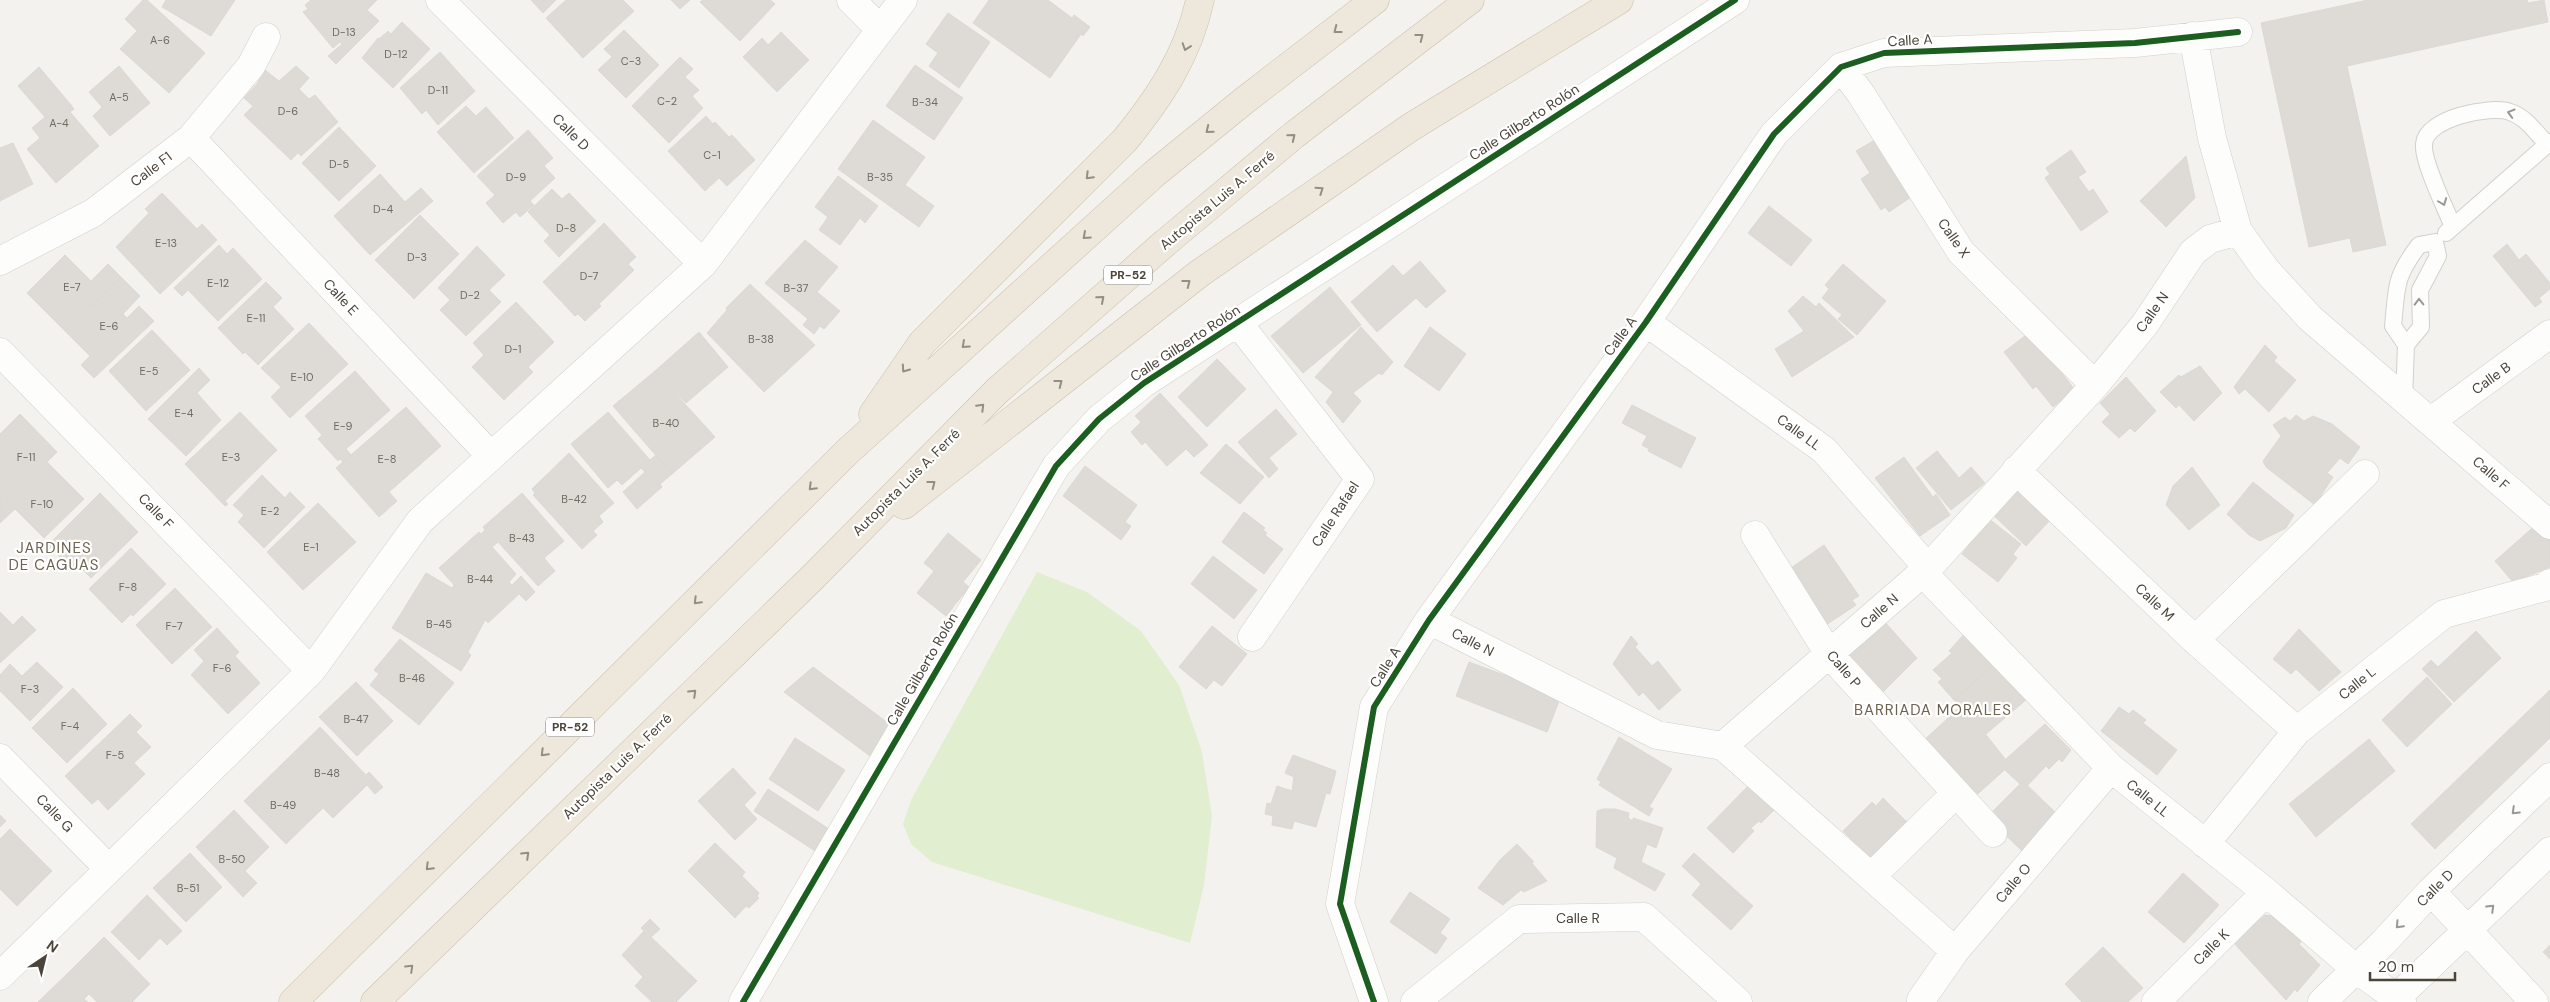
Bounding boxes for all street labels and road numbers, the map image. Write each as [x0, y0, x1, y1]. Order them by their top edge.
street label: Calle A [1887, 30, 1933, 50]
street label: Calle Gilberto Rolón [1466, 80, 1582, 164]
street label: Calle D [549, 110, 593, 154]
street label: Autopista Luis A. Ferré [1156, 146, 1278, 253]
street label: Calle F1 [127, 148, 175, 190]
street label: Calle X [1934, 215, 1974, 261]
road number: PR-52 [1104, 266, 1152, 284]
street label: Calle E [320, 275, 362, 319]
street label: Calle N [2132, 288, 2172, 336]
street label: Calle Gilberto Rolón [1127, 301, 1243, 385]
street label: Calle A [1600, 313, 1640, 359]
street label: Calle B [2468, 358, 2514, 398]
street label: Calle LL [1773, 410, 1825, 454]
street label: Autopista Luis A. Ferré [848, 424, 964, 540]
street label: Calle F [2469, 452, 2514, 494]
street label: Calle Rafael [1307, 478, 1363, 550]
street label: Calle F [135, 489, 178, 533]
street label: Calle M [2132, 579, 2178, 625]
street label: Calle N [1856, 589, 1902, 633]
street label: Calle Gilberto Rolón [882, 609, 962, 729]
street label: Calle N [1449, 624, 1497, 660]
street label: Calle A [1365, 643, 1405, 691]
street label: Calle P [1823, 647, 1865, 691]
street label: Calle L [2335, 662, 2379, 704]
street label: Autopista Luis A. Ferré [559, 709, 675, 823]
road number: PR-52 [546, 718, 594, 736]
street label: Calle LL [2123, 775, 2173, 821]
street label: Calle G [32, 790, 78, 836]
street label: Calle O [1991, 859, 2035, 907]
street label: Calle D [2413, 866, 2457, 910]
street label: Calle R [1556, 909, 1600, 927]
street label: Calle K [2189, 925, 2233, 969]

